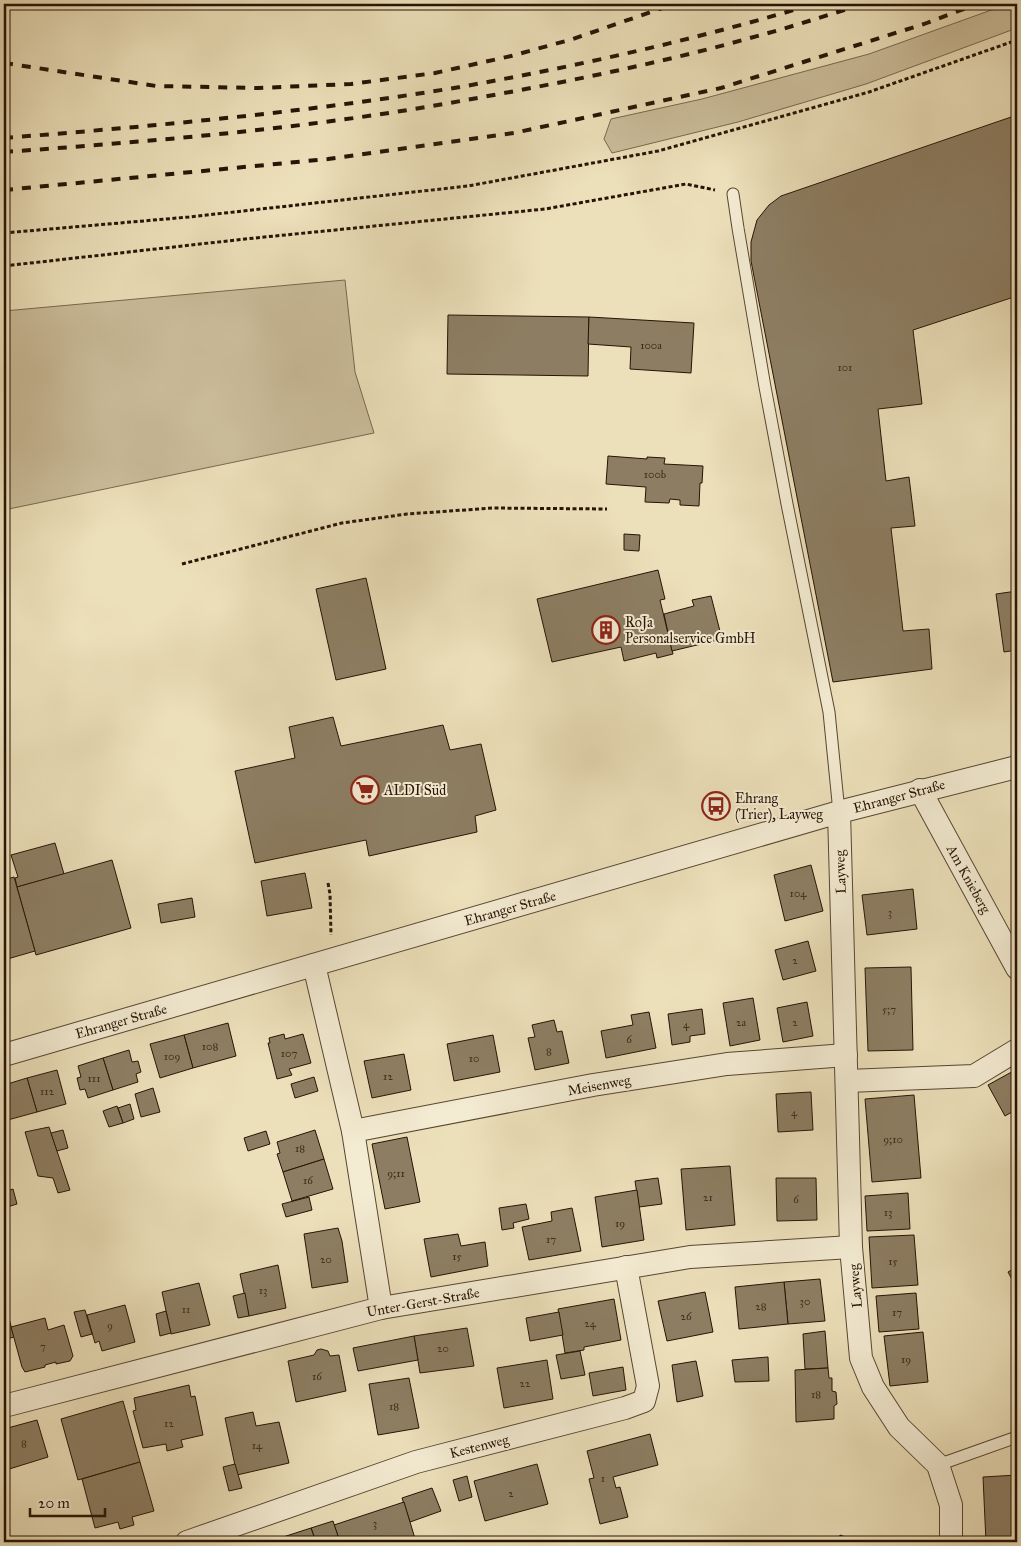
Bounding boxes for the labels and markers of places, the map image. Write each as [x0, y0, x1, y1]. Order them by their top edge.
place label: RoJa Personalservice GmbH [625, 614, 756, 647]
building icon: RoJa Personalservice GmbH [591, 615, 621, 645]
supermarket icon: ALDI Süd [350, 775, 380, 805]
place label: ALDI Süd [383, 782, 446, 799]
place label: Ehrang (Trier), Layweg [735, 790, 823, 824]
bus stop icon: Ehrang (Trier), Layweg [701, 791, 731, 821]

